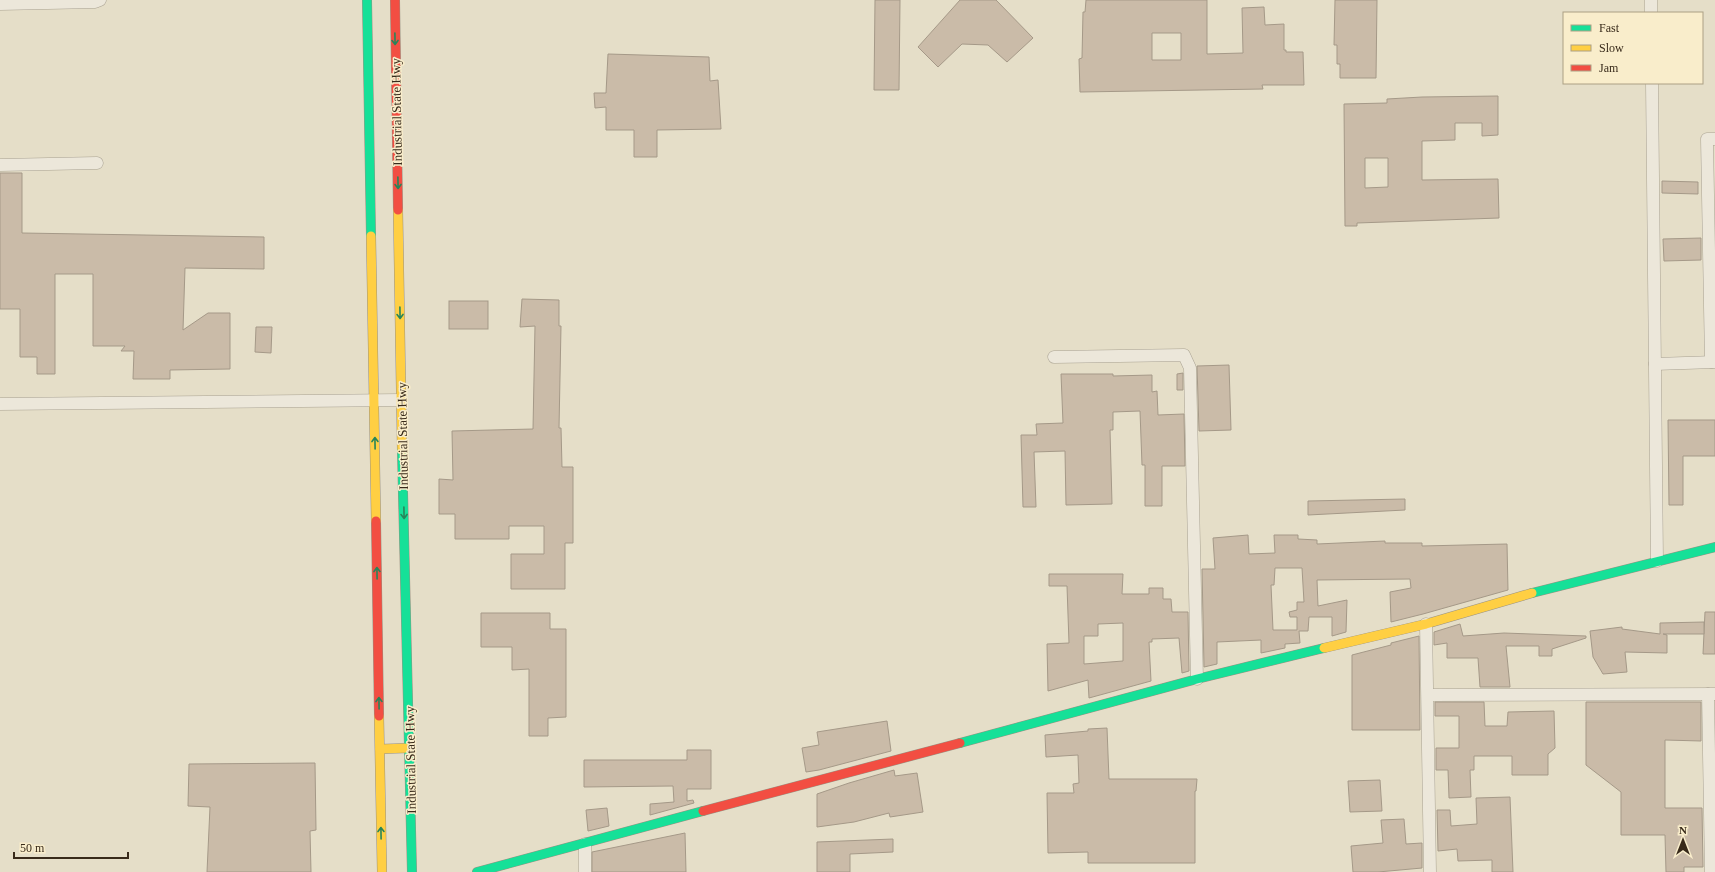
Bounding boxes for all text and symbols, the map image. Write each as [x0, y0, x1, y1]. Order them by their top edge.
legend [1563, 12, 1703, 84]
text: Fast [1599, 21, 1620, 35]
one-way arrow [391, 32, 399, 45]
text: Slow [1599, 41, 1624, 55]
street label: Industrial State Hwy [388, 58, 405, 166]
text: Jam [1599, 61, 1619, 75]
one-way arrow [394, 176, 401, 189]
one-way arrow [396, 306, 403, 319]
street label: Industrial State Hwy [394, 382, 411, 490]
one-way arrow [371, 437, 379, 450]
one-way arrow [400, 506, 407, 519]
one-way arrow [373, 567, 381, 580]
one-way arrow [375, 697, 383, 710]
street label: Industrial State Hwy [402, 706, 419, 814]
north arrow [1663, 820, 1703, 860]
text: N [1679, 824, 1687, 836]
one-way arrow [377, 827, 385, 840]
scale bar [14, 834, 128, 860]
text: 50 m [20, 841, 45, 855]

